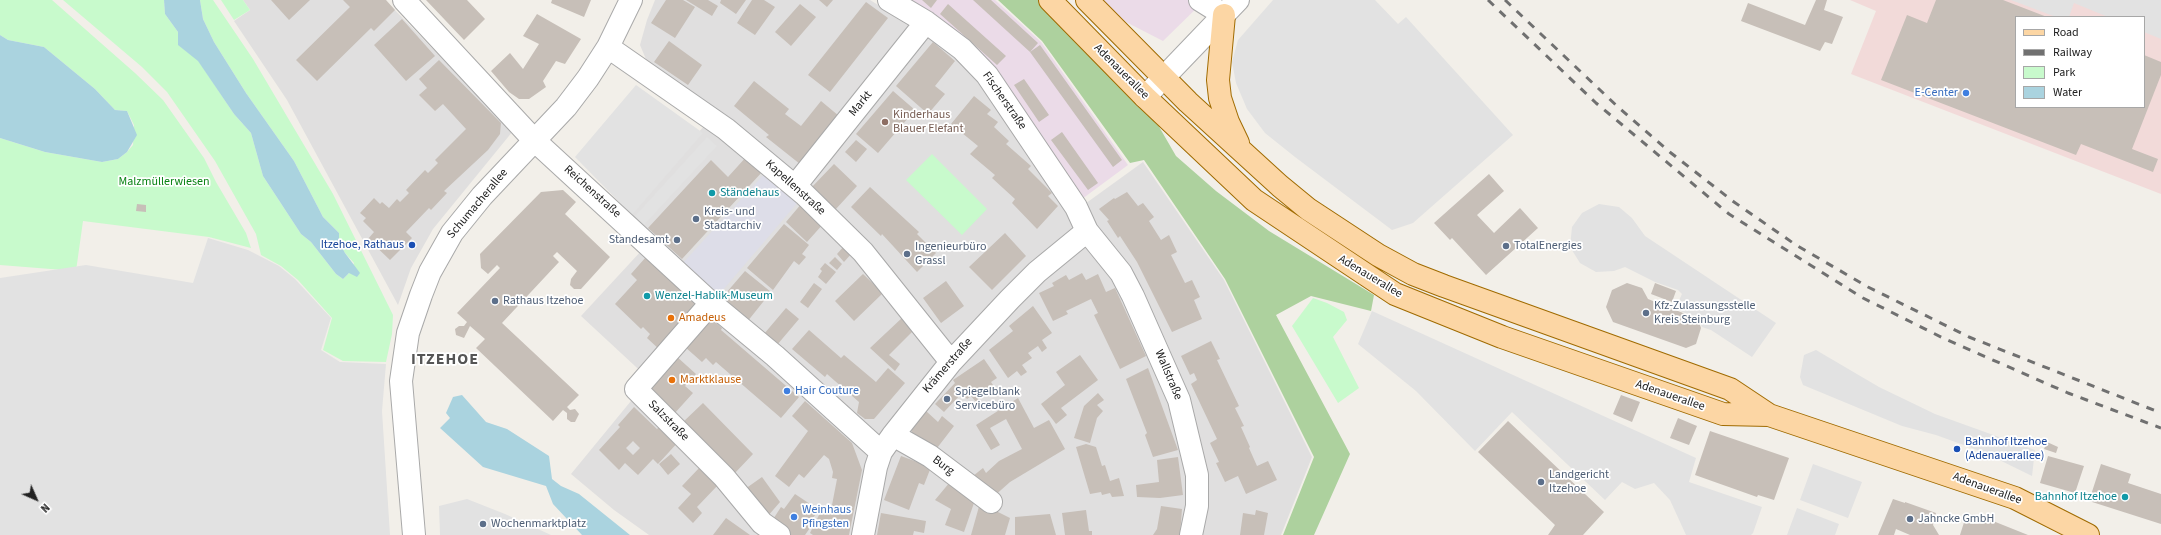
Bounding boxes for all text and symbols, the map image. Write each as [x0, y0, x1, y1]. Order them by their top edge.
legend [2015, 16, 2145, 108]
text: Road [2053, 24, 2079, 41]
street label: Adenauerallee [1090, 41, 1152, 103]
text: Railway [2053, 44, 2092, 61]
text: Park [2053, 64, 2075, 81]
street label: Fischerstraße [979, 69, 1029, 133]
text: Water [2053, 84, 2082, 101]
place label: E-Center [1915, 86, 1958, 100]
street label: Markt [846, 88, 876, 120]
marker: E-Center [1961, 88, 1971, 98]
place label: Kinderhaus Blauer Elefant [893, 108, 963, 136]
marker: Kinderhaus Blauer Elefant [880, 117, 890, 127]
street label: Kapellenstraße [762, 157, 828, 219]
street label: Reichenstraße [561, 163, 623, 221]
street label: Schumacherallee [445, 166, 511, 242]
park label: Malzmüllerwiesen [119, 175, 209, 189]
place label: Ständehaus [720, 186, 779, 200]
marker: Ständehaus [707, 188, 717, 198]
place label: Kreis- und Stadtarchiv [704, 205, 761, 233]
marker: Kreis- und Stadtarchiv [691, 214, 701, 224]
place label: Standesamt [609, 233, 669, 247]
marker: Standesamt [672, 235, 682, 245]
place label: Itzehoe, Rathaus [321, 238, 404, 252]
place label: TotalEnergies [1514, 239, 1582, 253]
marker: Itzehoe, Rathaus [407, 240, 417, 250]
place label: Ingenieurbüro Grassl [915, 240, 986, 268]
marker: TotalEnergies [1501, 241, 1511, 251]
marker: Ingenieurbüro Grassl [902, 249, 912, 259]
street label: Adenauerallee [1335, 252, 1405, 302]
place label: Wenzel-Hablik-Museum [655, 289, 773, 303]
marker: Wenzel-Hablik-Museum [642, 291, 652, 301]
place label: Rathaus Itzehoe [503, 294, 583, 308]
marker: Rathaus Itzehoe [490, 296, 500, 306]
place label: Kfz-Zulassungsstelle Kreis Steinburg [1654, 299, 1755, 327]
marker: Kfz-Zulassungsstelle Kreis Steinburg [1641, 308, 1651, 318]
place label: Amadeus [679, 311, 726, 325]
marker: Amadeus [666, 313, 676, 323]
street label: Krämerstraße [920, 335, 976, 397]
street label: Wallstraße [1151, 348, 1185, 402]
district label: ITZEHOE [411, 350, 479, 370]
place label: Marktklause [680, 373, 741, 387]
marker: Marktklause [667, 375, 677, 385]
street label: Adenauerallee [1634, 377, 1706, 415]
place label: Hair Couture [795, 384, 859, 398]
place label: Spiegelblank Servicebüro [955, 385, 1020, 413]
marker: Hair Couture [782, 386, 792, 396]
marker: Spiegelblank Servicebüro [942, 394, 952, 404]
street label: Salzstraße [644, 397, 692, 445]
place label: Bahnhof Itzehoe (Adenauerallee) [1965, 435, 2047, 463]
marker: Bahnhof Itzehoe (Adenauerallee) [1952, 444, 1962, 454]
street label: Burg [929, 453, 957, 479]
place label: Landgericht Itzehoe [1549, 468, 1609, 496]
street label: Adenauerallee [1951, 470, 2023, 508]
marker: Landgericht Itzehoe [1536, 477, 1546, 487]
north arrow [16, 479, 56, 519]
place label: Bahnhof Itzehoe [2035, 490, 2117, 504]
marker: Bahnhof Itzehoe [2120, 492, 2130, 502]
text: N [37, 500, 53, 516]
place label: Weinhaus Pfingsten [802, 503, 851, 531]
marker: Weinhaus Pfingsten [789, 512, 799, 522]
place label: Jahncke GmbH [1918, 512, 1994, 526]
marker: Jahncke GmbH [1905, 514, 1915, 524]
place label: Wochenmarktplatz [491, 517, 586, 531]
marker: Wochenmarktplatz [478, 519, 488, 529]

